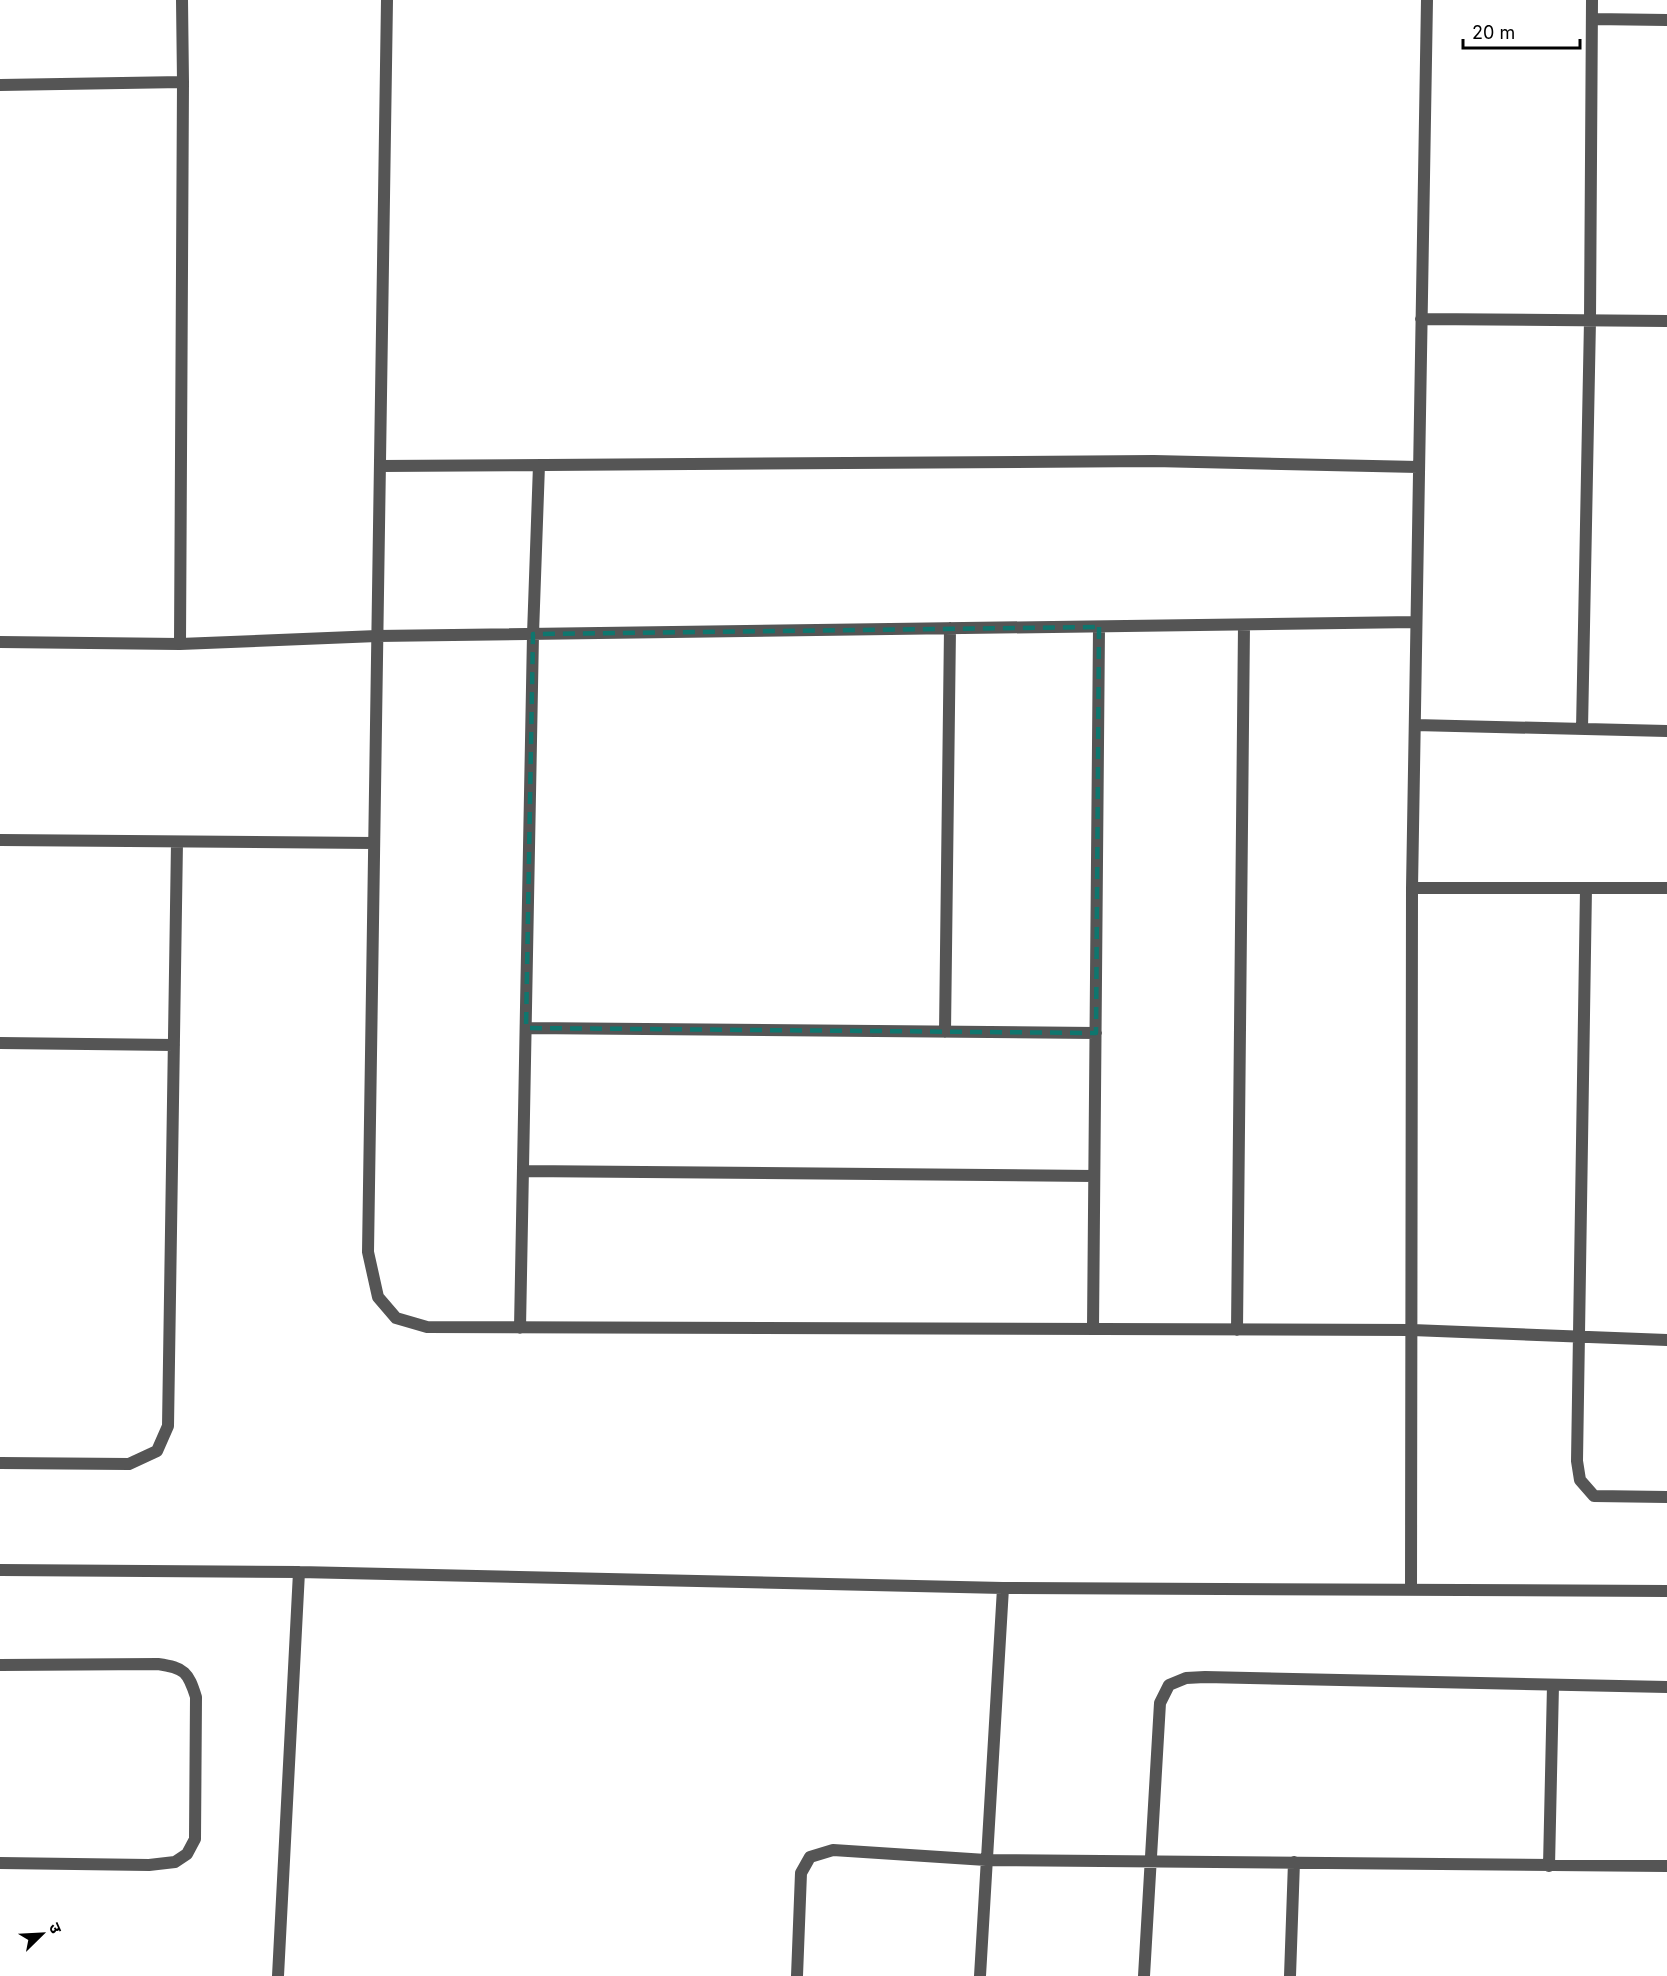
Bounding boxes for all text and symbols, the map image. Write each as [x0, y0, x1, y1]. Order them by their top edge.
scale bar [1463, 12, 1580, 50]
text: 20 m [1472, 22, 1515, 43]
north arrow [12, 1904, 72, 1964]
text: उ [45, 1920, 67, 1937]

